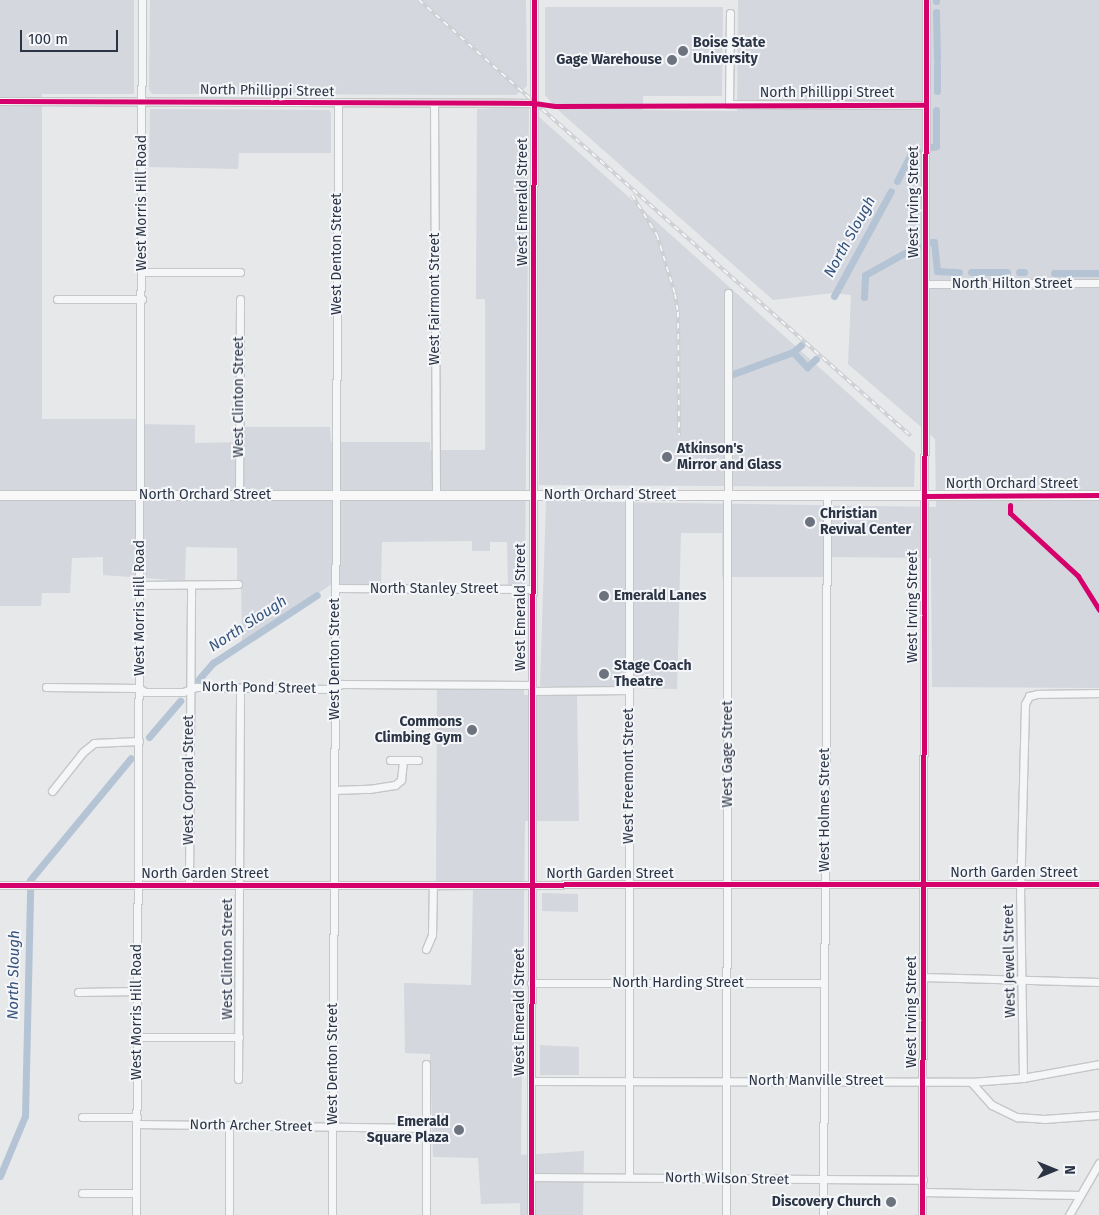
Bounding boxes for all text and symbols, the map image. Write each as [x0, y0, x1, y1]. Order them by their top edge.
scale bar [22, 20, 120, 52]
text: 100 m [28, 30, 68, 48]
place label: Boise State University [693, 35, 765, 68]
marker: Boise State University [677, 45, 689, 57]
place label: Gage Warehouse [556, 52, 662, 68]
marker: Gage Warehouse [666, 54, 678, 66]
street label: North Phillippi Street [200, 81, 334, 101]
street label: North Phillippi Street [760, 85, 894, 101]
street label: West Morris Hill Road [134, 135, 150, 271]
street label: West Emerald Street [515, 138, 531, 266]
street label: West Irving Street [906, 146, 922, 258]
street label: West Denton Street [329, 193, 345, 315]
water label: North Slough [820, 193, 880, 281]
street label: West Fairmont Street [427, 233, 443, 365]
street label: North Hilton Street [952, 276, 1072, 292]
street label: West Clinton Street [231, 336, 247, 458]
place label: Atkinson's Mirror and Glass [677, 441, 781, 474]
marker: Atkinson's Mirror and Glass [661, 451, 673, 463]
street label: North Orchard Street [946, 476, 1078, 492]
street label: North Orchard Street [139, 487, 271, 503]
street label: North Orchard Street [544, 487, 676, 503]
place label: Christian Revival Center [820, 506, 911, 538]
marker: Christian Revival Center [804, 516, 816, 528]
street label: West Morris Hill Road [132, 540, 148, 676]
street label: West Emerald Street [513, 543, 529, 671]
street label: West Irving Street [905, 551, 921, 663]
street label: North Stanley Street [370, 581, 498, 597]
place label: Emerald Lanes [614, 588, 707, 604]
marker: Emerald Lanes [598, 590, 610, 602]
water label: North Slough [206, 592, 290, 656]
street label: West Denton Street [327, 598, 343, 720]
place label: Stage Coach Theatre [614, 658, 691, 690]
marker: Stage Coach Theatre [598, 668, 610, 680]
street label: North Pond Street [202, 679, 316, 697]
street label: West Gage Street [720, 700, 736, 808]
street label: West Freemont Street [621, 708, 637, 844]
place label: Commons Climbing Gym [375, 714, 462, 746]
street label: West Corporal Street [181, 715, 197, 845]
marker: Commons Climbing Gym [466, 724, 478, 736]
street label: West Holmes Street [817, 748, 833, 872]
street label: North Garden Street [950, 865, 1078, 881]
street label: North Garden Street [141, 866, 269, 882]
street label: North Garden Street [546, 866, 674, 882]
street label: West Clinton Street [220, 898, 236, 1020]
street label: West Jewell Street [1001, 904, 1019, 1018]
water label: North Slough [4, 930, 24, 1020]
street label: West Morris Hill Road [129, 944, 145, 1080]
street label: West Emerald Street [512, 948, 528, 1076]
street label: West Irving Street [904, 956, 920, 1068]
street label: North Harding Street [612, 975, 744, 991]
street label: West Denton Street [325, 1003, 341, 1125]
street label: North Manville Street [748, 1073, 884, 1089]
place label: Emerald Square Plaza [367, 1114, 449, 1146]
street label: North Archer Street [189, 1117, 313, 1135]
marker: Emerald Square Plaza [453, 1124, 465, 1136]
north arrow [1029, 1145, 1079, 1195]
text: N [1061, 1165, 1078, 1175]
street label: North Wilson Street [665, 1170, 789, 1188]
place label: Discovery Church [772, 1194, 881, 1210]
marker: Discovery Church [885, 1196, 897, 1208]

